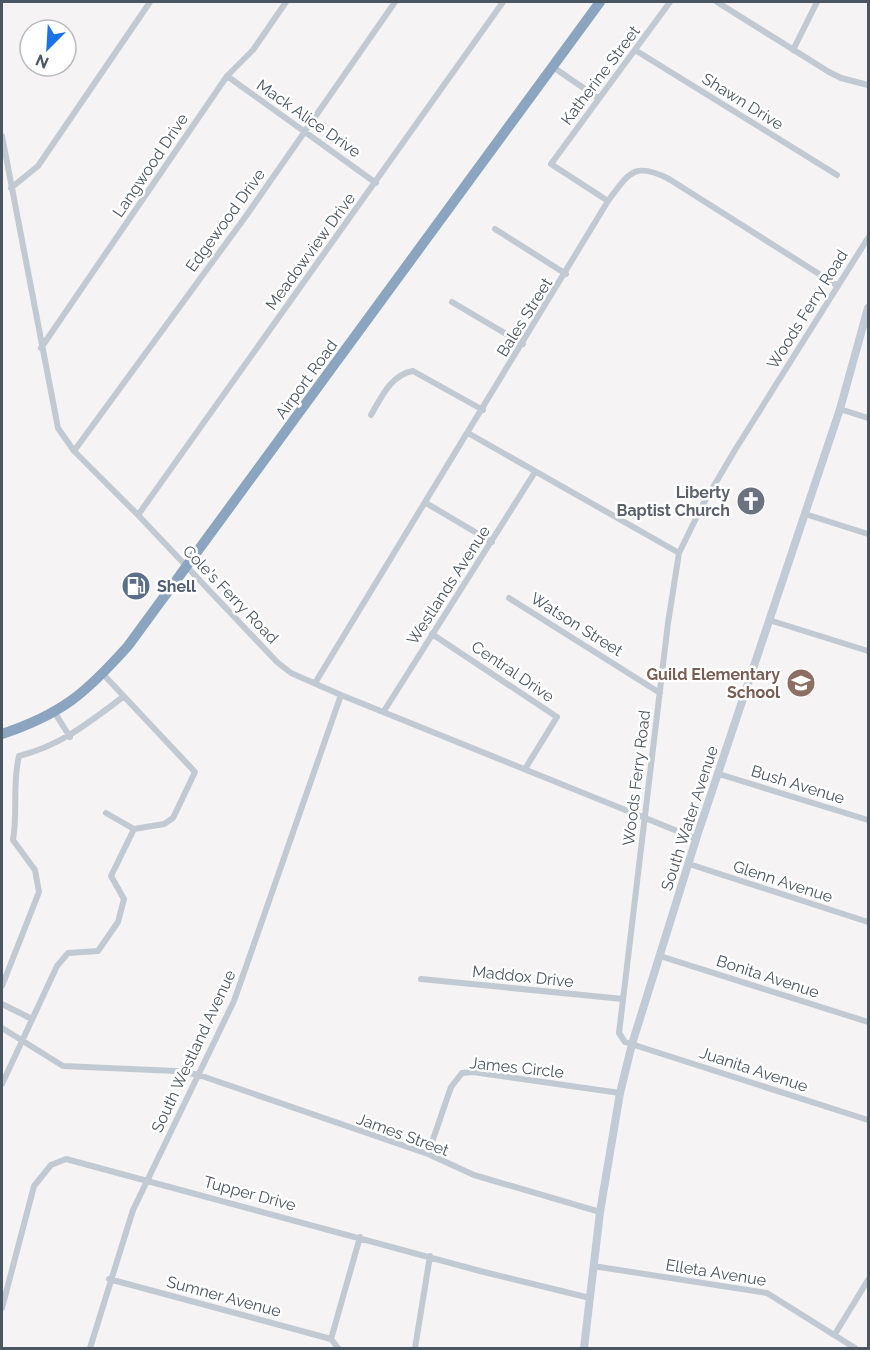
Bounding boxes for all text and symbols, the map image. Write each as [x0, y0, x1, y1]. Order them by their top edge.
north arrow [18, 18, 78, 78]
street label: Katherine Street [557, 21, 644, 129]
text: N [33, 50, 52, 72]
street label: Shawn Drive [699, 69, 787, 134]
street label: Mack Alice Drive [253, 75, 364, 161]
street label: Langwood Drive [109, 110, 192, 221]
street label: Edgewood Drive [182, 165, 269, 275]
street label: Meadowview Drive [262, 189, 359, 314]
street label: Woods Ferry Road [763, 246, 852, 372]
street label: Bales Street [493, 274, 556, 360]
street label: Airport Road [271, 336, 341, 422]
place label: Liberty Baptist Church [617, 483, 730, 520]
church icon: Liberty Baptist Church [735, 485, 767, 517]
street label: Westlands Avenue [403, 522, 494, 648]
street label: Cole's Ferry Road [179, 541, 282, 647]
fuel station icon: Shell [120, 570, 152, 602]
place label: Shell [157, 577, 197, 596]
street label: Watson Street [527, 589, 627, 661]
street label: Central Drive [468, 637, 558, 706]
place label: Guild Elementary School [647, 665, 781, 702]
school or university icon: Guild Elementary School [785, 667, 817, 699]
street label: Woods Ferry Road [619, 709, 654, 847]
street label: South Water Avenue [657, 743, 722, 893]
street label: Bush Avenue [749, 761, 847, 808]
street label: Glenn Avenue [731, 856, 835, 907]
street label: Bonita Avenue [714, 951, 822, 1002]
street label: Maddox Drive [471, 962, 575, 991]
street label: South Westland Avenue [147, 967, 240, 1136]
street label: Juanita Avenue [697, 1043, 810, 1096]
street label: James Circle [469, 1053, 565, 1082]
street label: James Street [354, 1109, 452, 1160]
street label: Tupper Drive [202, 1172, 298, 1215]
street label: Elleta Avenue [664, 1255, 768, 1290]
street label: Sumner Avenue [165, 1272, 283, 1321]

